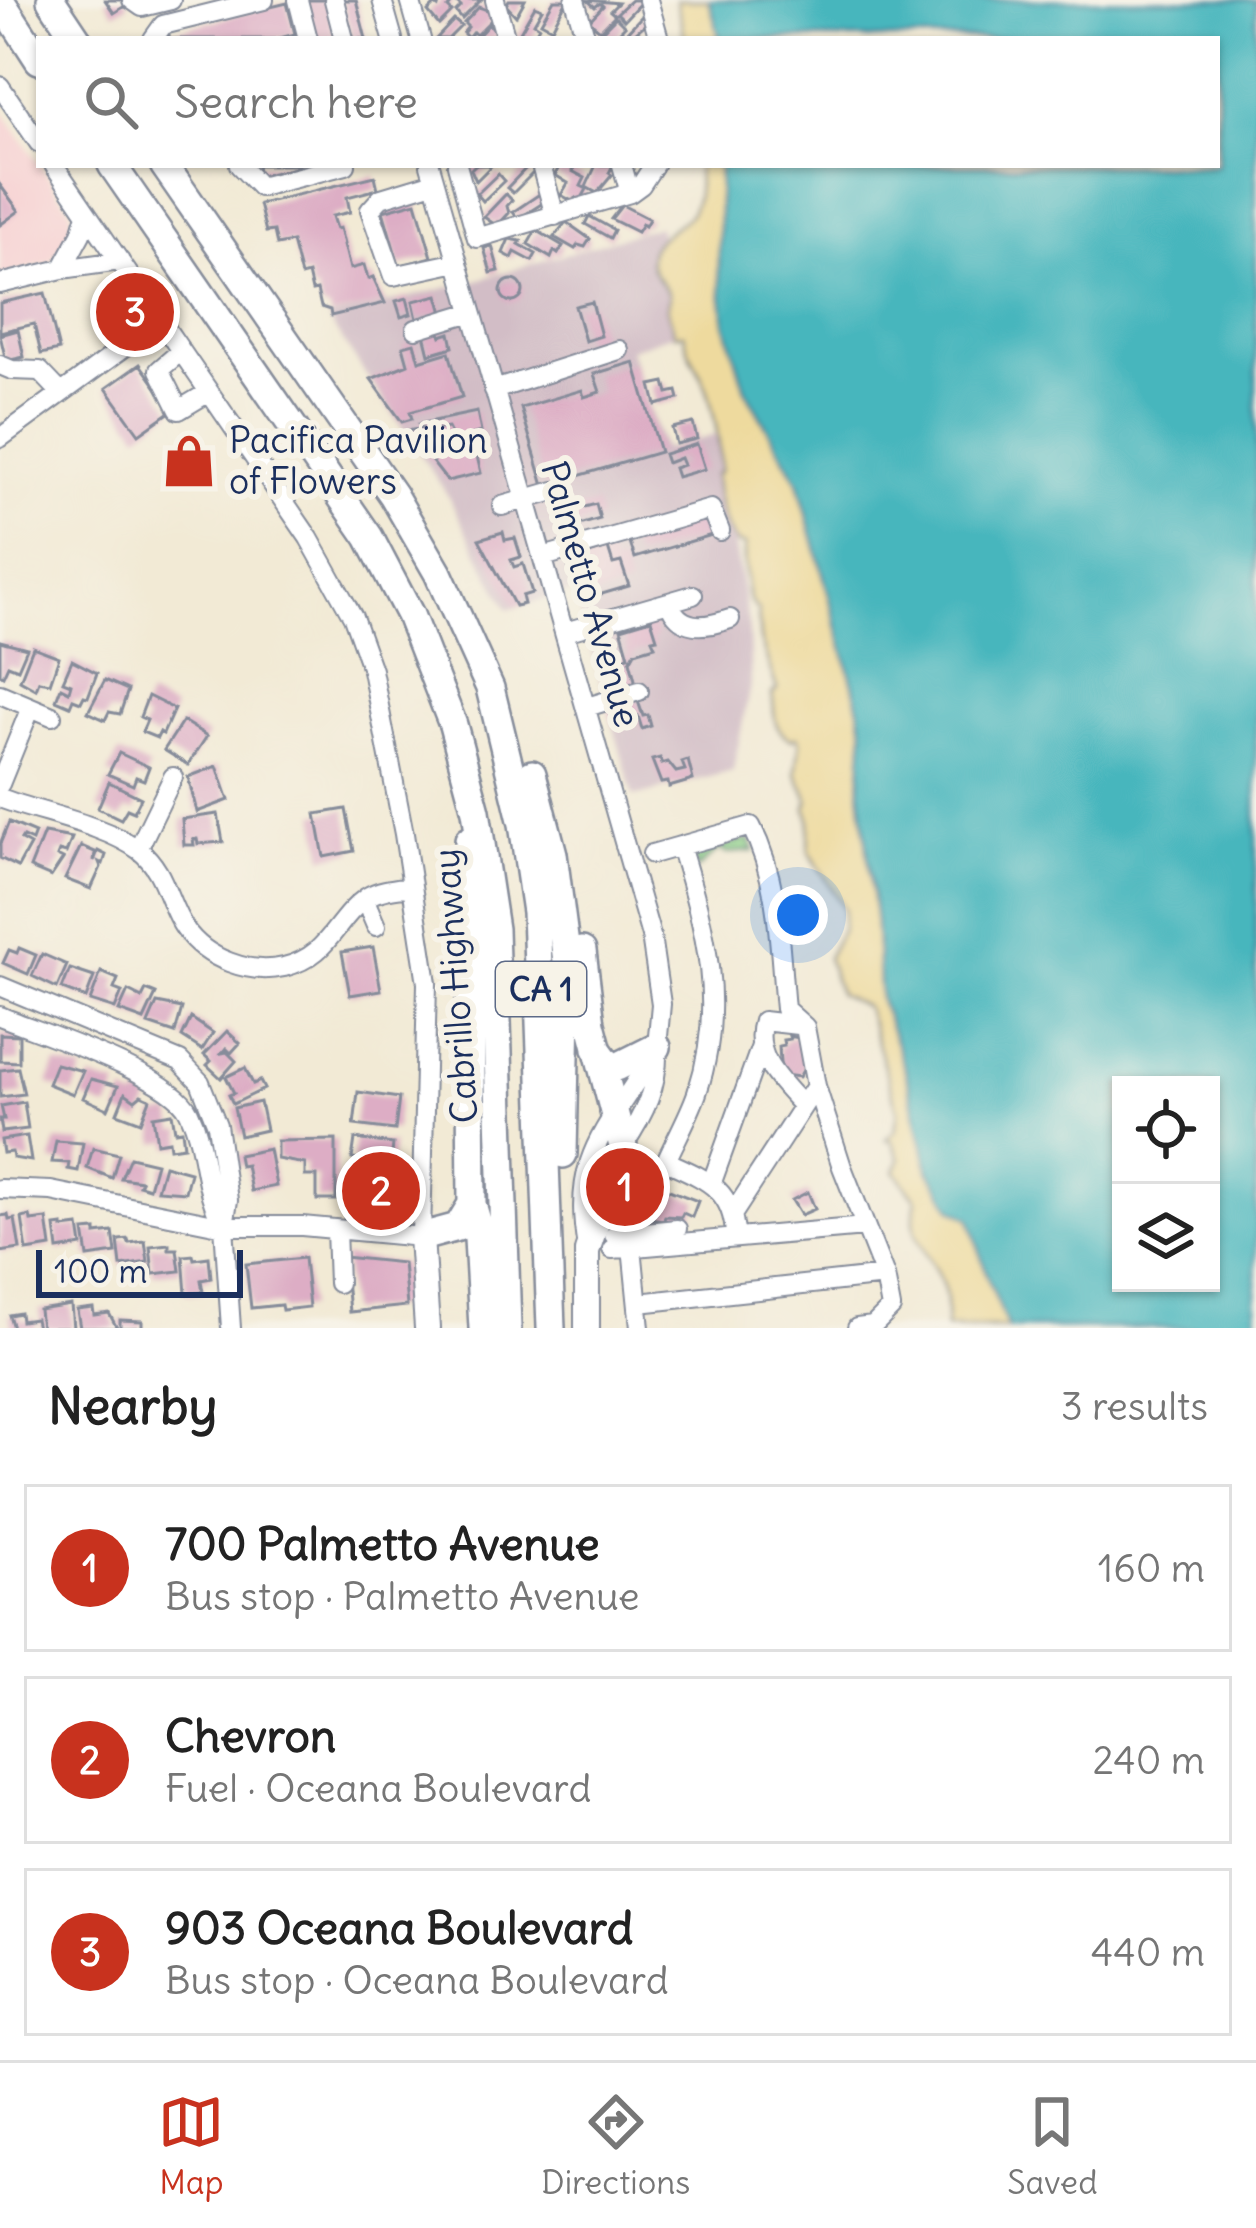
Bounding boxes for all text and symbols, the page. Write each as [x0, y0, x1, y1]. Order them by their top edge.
search box [36, 36, 1220, 168]
icon: search [78, 69, 144, 135]
text: Search here [174, 74, 418, 130]
pin: 3 [96, 267, 174, 357]
place label: Pacifica Pavilion of Flowers [229, 418, 488, 504]
shop icon: Pacifica Pavilion of Flowers [160, 432, 218, 490]
street label: Palmetto Avenue [531, 456, 650, 732]
street label: Cabrillo Highway [423, 847, 488, 1125]
your location [768, 885, 828, 945]
road number: CA 1 [496, 962, 586, 1016]
map controls [1112, 1076, 1220, 1292]
button: locate [1112, 1076, 1220, 1184]
pin: 1 [586, 1142, 664, 1232]
pin: 2 [342, 1146, 420, 1236]
button: layers [1112, 1184, 1220, 1292]
scale bar [36, 1244, 243, 1297]
text: 100 m [54, 1250, 147, 1292]
text: Nearby [48, 1374, 217, 1438]
text: 3 results [1061, 1382, 1208, 1431]
text: 700 Palmetto Avenue [165, 1516, 600, 1572]
text: 1 [82, 1544, 98, 1593]
text: 160 m [1098, 1544, 1205, 1593]
text: Bus stop · Palmetto Avenue [165, 1572, 640, 1621]
text: Chevron [165, 1708, 336, 1764]
text: 2 [79, 1736, 101, 1785]
text: 240 m [1093, 1736, 1205, 1785]
text: Fuel · Oceana Boulevard [165, 1764, 591, 1813]
text: 903 Oceana Boulevard [165, 1900, 633, 1956]
text: 3 [79, 1928, 101, 1977]
text: 440 m [1091, 1928, 1205, 1977]
text: Bus stop · Oceana Boulevard [165, 1956, 669, 2005]
tab: Map [158, 2089, 224, 2203]
tab: Directions [541, 2089, 690, 2203]
tab: Saved [1007, 2089, 1098, 2203]

